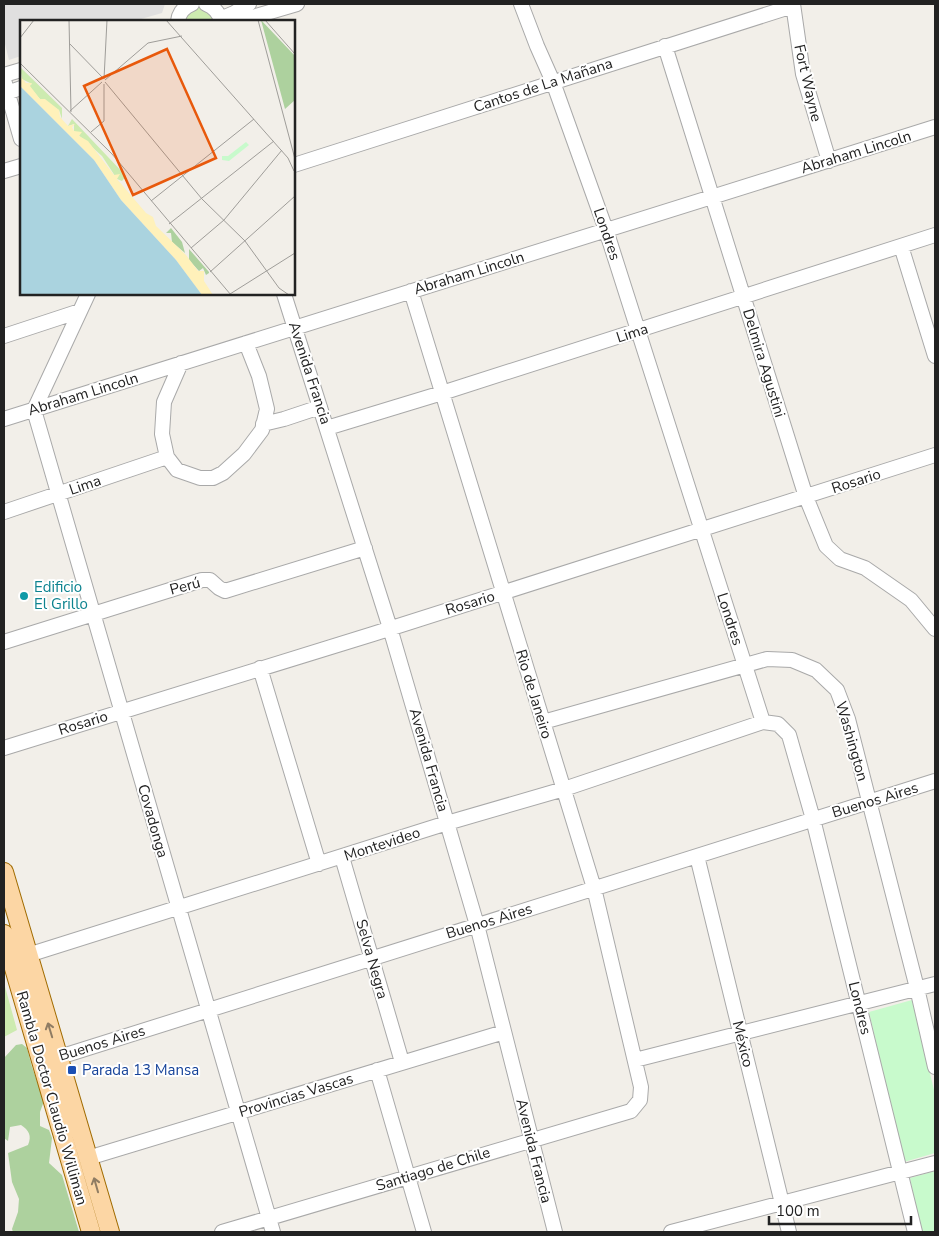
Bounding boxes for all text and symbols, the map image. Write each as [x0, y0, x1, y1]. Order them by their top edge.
inset map [20, 20, 295, 295]
street label: Fort Wayne [789, 42, 827, 124]
street label: Cantos de La Mañana [471, 53, 615, 117]
street label: Abraham Lincoln [798, 126, 914, 178]
street label: Londres [589, 205, 625, 263]
street label: Abraham Lincoln [411, 247, 527, 299]
street label: Delmira Agustini [738, 306, 790, 420]
street label: Lima [613, 318, 651, 348]
street label: Avenida Francia [284, 319, 336, 427]
street label: Abraham Lincoln [25, 368, 141, 420]
street label: Rosario [829, 464, 883, 498]
street label: Lima [66, 470, 104, 500]
street label: Perú [167, 572, 203, 600]
place label: Edificio El Grillo [34, 577, 88, 614]
street label: Rosario [443, 586, 497, 620]
marker: Edificio El Grillo [18, 590, 30, 602]
street label: Londres [712, 590, 748, 648]
street label: Rio de Janeiro [511, 647, 557, 741]
street label: Washington [831, 699, 873, 783]
street label: Rosario [56, 706, 110, 740]
street label: Avenida Francia [405, 706, 453, 814]
street label: Buenos Aires [829, 777, 921, 823]
street label: Covadonga [133, 782, 173, 860]
street label: Montevideo [341, 822, 423, 866]
street label: Buenos Aires [443, 898, 535, 944]
street label: Selva Negra [351, 917, 393, 1001]
street label: Londres [844, 979, 876, 1037]
street label: Rambla Doctor Claudio Williman [12, 989, 92, 1207]
street label: México [728, 1019, 758, 1069]
street label: Buenos Aires [56, 1020, 148, 1066]
one-way arrow [45, 1022, 55, 1038]
place label: Parada 13 Mansa [82, 1060, 199, 1080]
marker: Parada 13 Mansa [66, 1064, 78, 1076]
street label: Provincias Vascas [236, 1068, 356, 1122]
street label: Avenida Francia [511, 1097, 557, 1205]
street label: Santiago de Chile [373, 1142, 493, 1196]
one-way arrow [91, 1178, 101, 1194]
scale bar [769, 1194, 912, 1226]
text: 100 m [776, 1201, 820, 1221]

